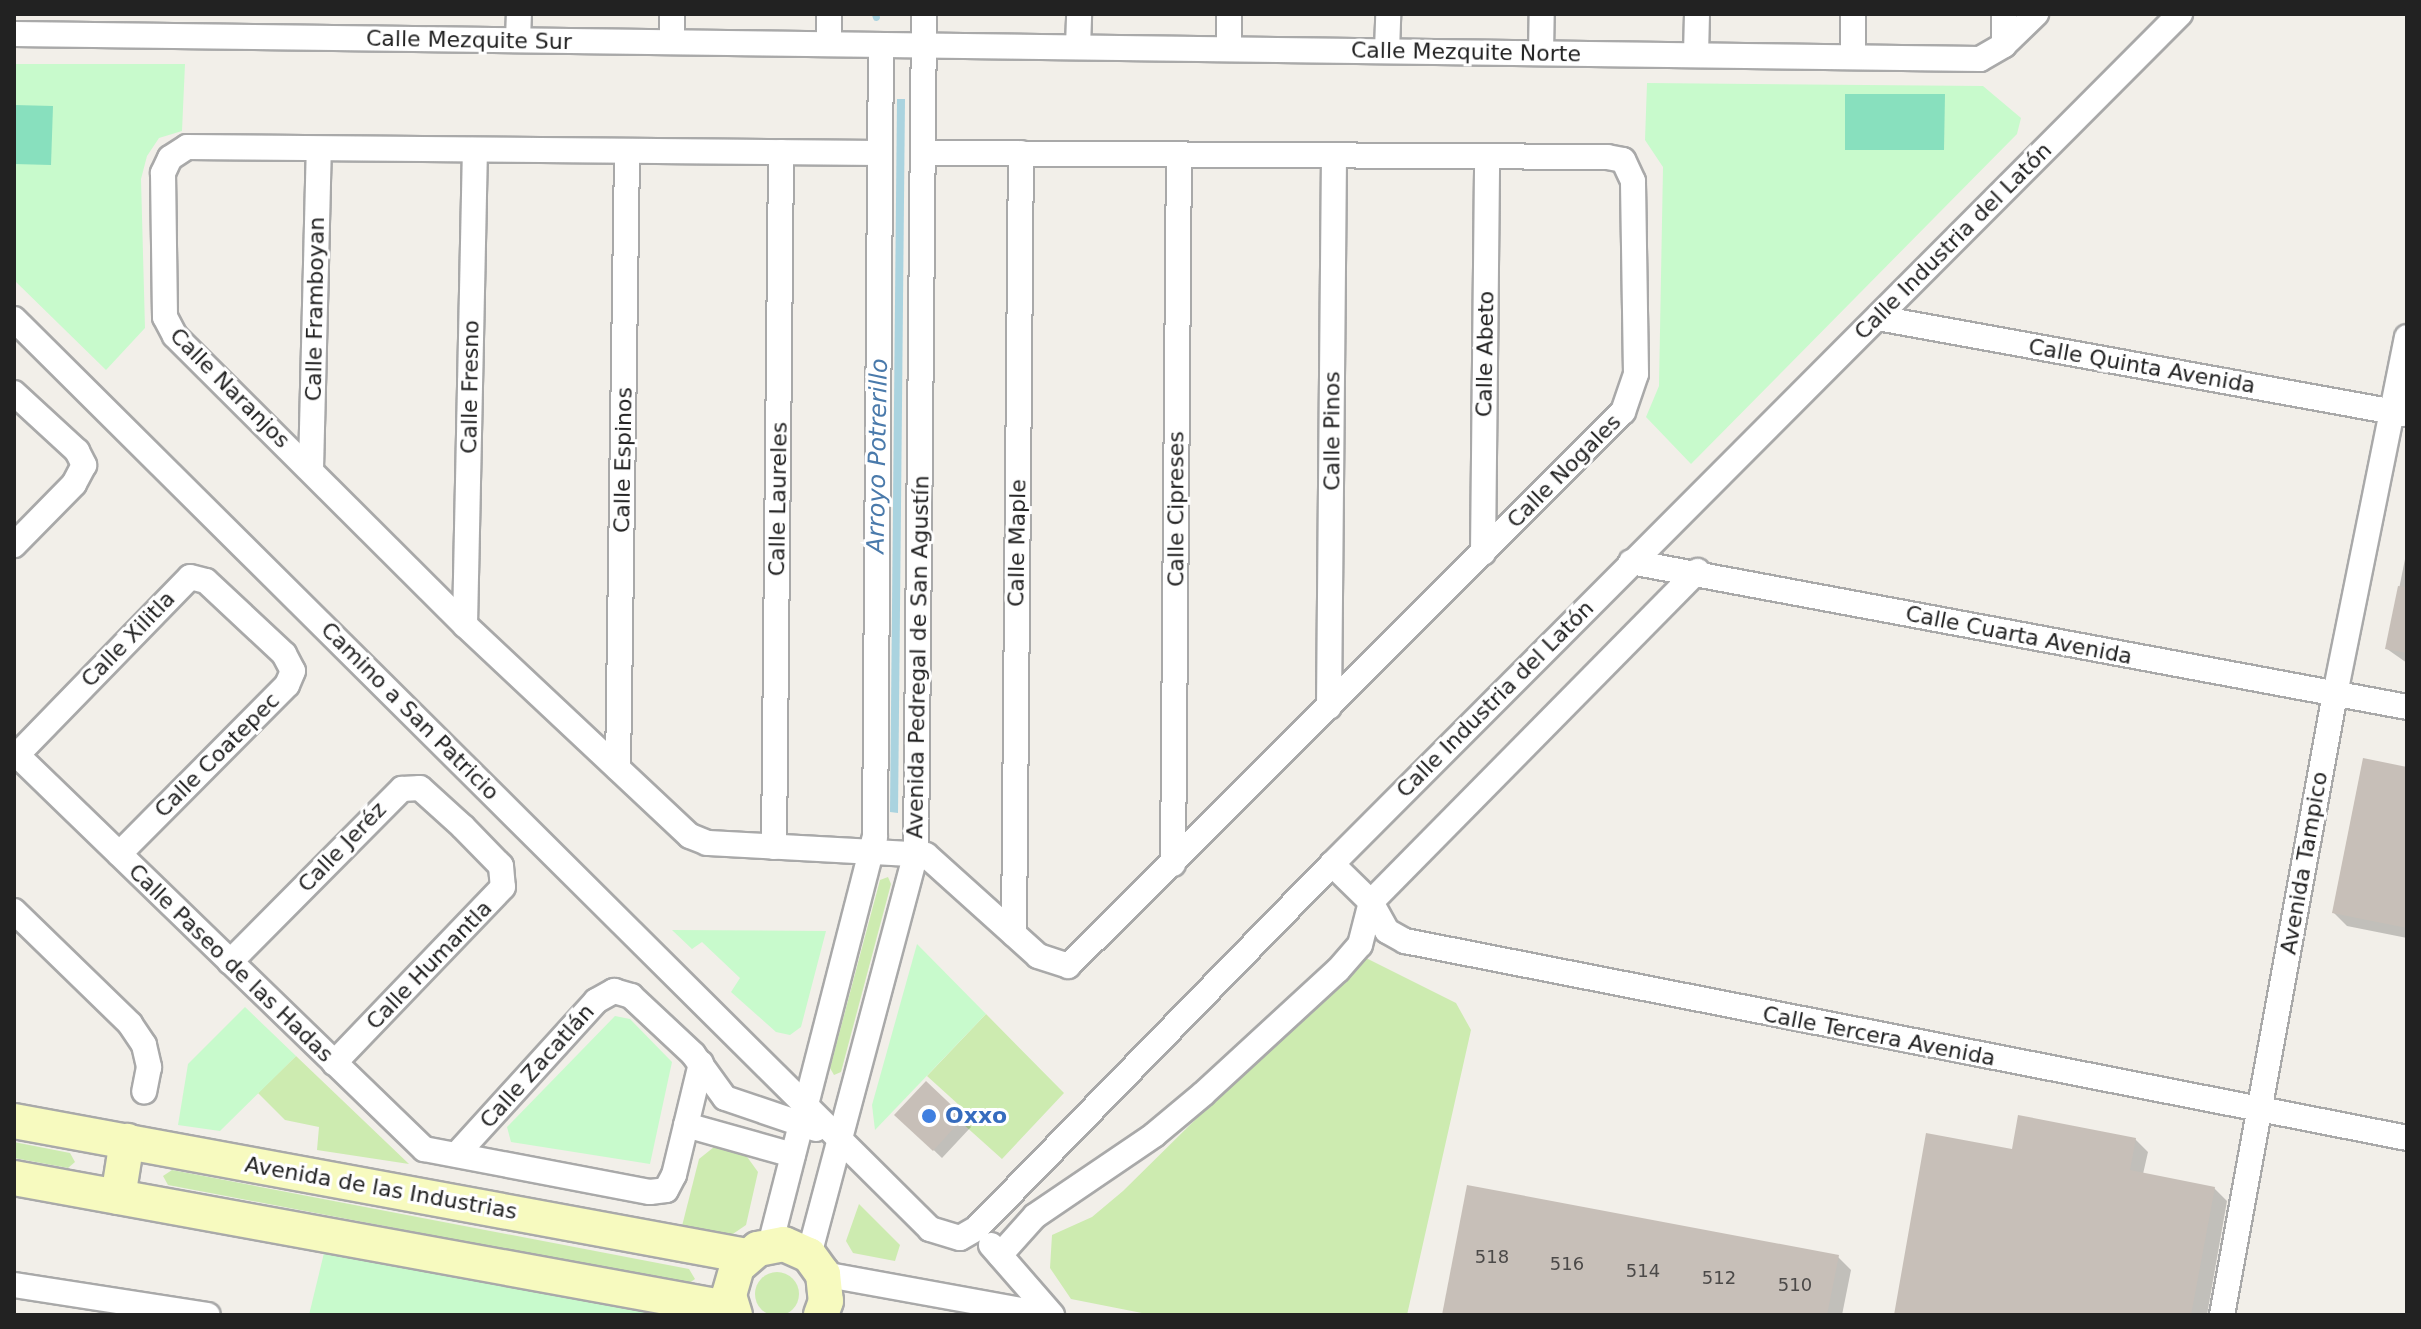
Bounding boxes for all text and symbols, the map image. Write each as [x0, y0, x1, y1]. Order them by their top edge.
street label: Calle Mezquite Sur [366, 25, 572, 55]
street label: Calle Mezquite Norte [1351, 37, 1581, 67]
street label: Calle Industria del Latón [1849, 137, 2057, 345]
street label: Calle Framboyan [300, 217, 330, 401]
street label: Calle Abeto [1471, 291, 1499, 417]
street label: Calle Fresno [456, 320, 484, 454]
street label: Calle Naranjos [164, 322, 296, 454]
street label: Calle Quinta Avenida [2027, 333, 2257, 399]
water label: Arroyo Potrerillo [862, 358, 894, 554]
street label: Calle Pinos [1319, 371, 1345, 491]
street label: Calle Espinos [609, 387, 637, 533]
street label: Calle Nogales [1502, 409, 1626, 533]
street label: Calle Laureles [763, 422, 793, 576]
street label: Calle Cipreses [1163, 431, 1189, 587]
street label: Avenida Pedregal de San Agustín [902, 475, 934, 839]
street label: Calle Maple [1003, 479, 1031, 607]
street label: Calle Xilitla [76, 586, 180, 692]
street label: Calle Industria del Latón [1391, 595, 1599, 803]
street label: Calle Cuarta Avenida [1903, 600, 2135, 670]
street label: Camino a San Patricio [316, 617, 504, 805]
street label: Calle Coatepec [149, 687, 285, 823]
street label: Avenida Tampico [2275, 770, 2333, 956]
street label: Calle Jeréz [292, 796, 392, 898]
street label: Calle Paseo de las Hadas [123, 858, 339, 1068]
street label: Calle Humantla [361, 895, 497, 1035]
street label: Calle Zacatlán [474, 999, 600, 1133]
street label: Calle Tercera Avenida [1760, 1000, 1998, 1072]
place label: Oxxo [945, 1103, 1007, 1129]
marker: Oxxo [920, 1107, 938, 1125]
street label: Avenida de las Industrias [243, 1151, 519, 1225]
house number: 518 [1475, 1246, 1509, 1268]
house number: 516 [1550, 1253, 1584, 1275]
house number: 514 [1626, 1260, 1660, 1282]
house number: 512 [1702, 1267, 1736, 1289]
house number: 510 [1778, 1274, 1812, 1296]

